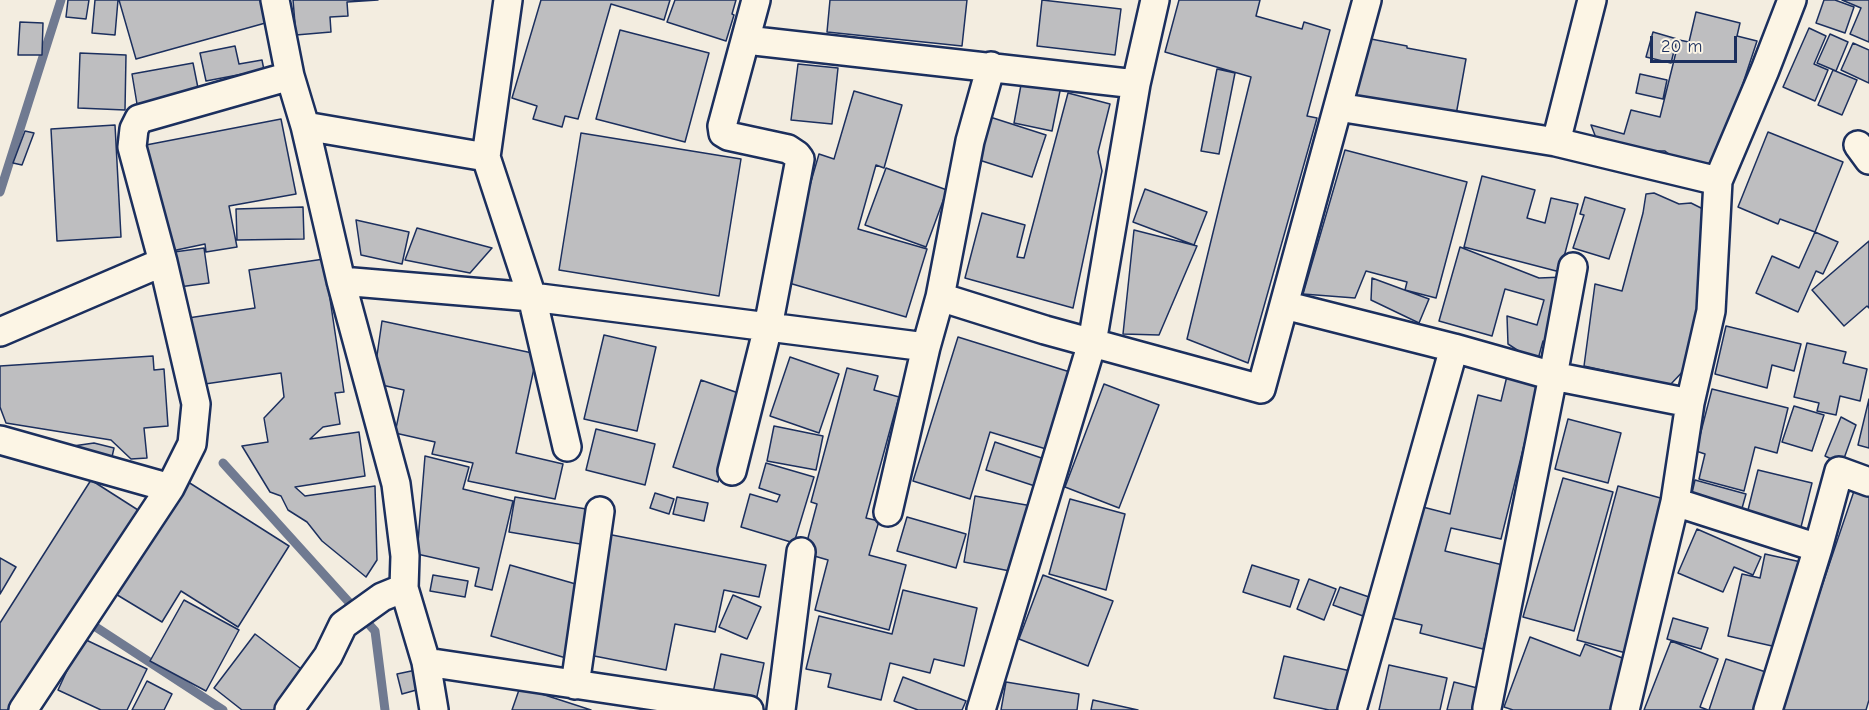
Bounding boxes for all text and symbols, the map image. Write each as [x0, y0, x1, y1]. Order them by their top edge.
scale bar [1653, 24, 1740, 62]
text: 20 m [1661, 36, 1702, 57]

